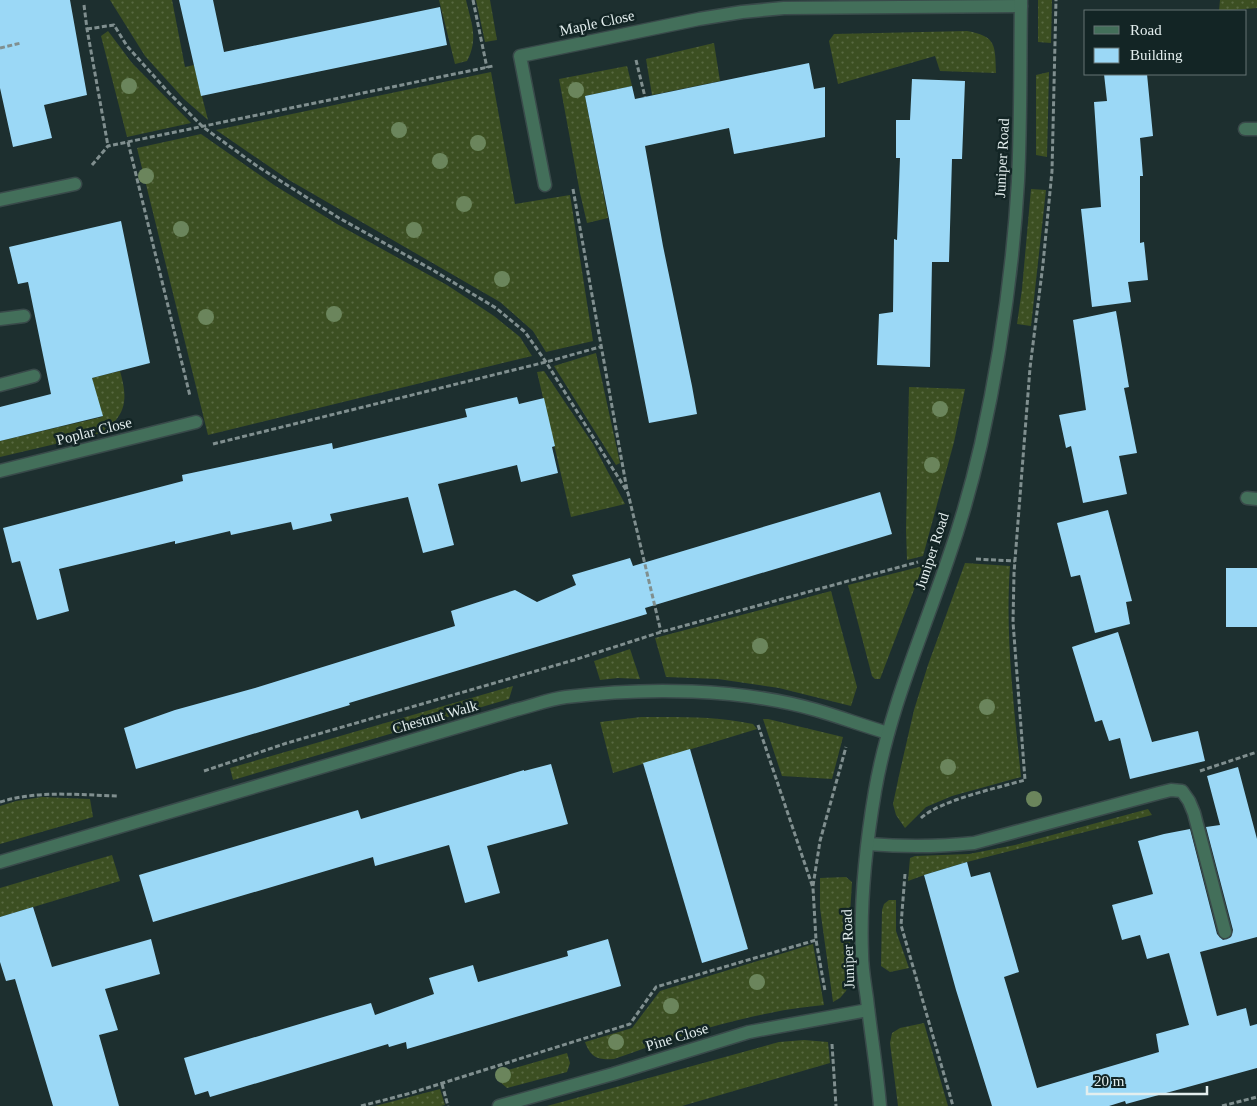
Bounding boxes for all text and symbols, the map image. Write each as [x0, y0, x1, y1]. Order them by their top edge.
street label: Maple Close [558, 7, 636, 39]
legend [1084, 10, 1247, 75]
text: Road [1130, 22, 1162, 38]
text: Building [1130, 47, 1183, 63]
street label: Juniper Road [992, 117, 1012, 198]
street label: Poplar Close [55, 414, 134, 448]
street label: Juniper Road [912, 510, 952, 591]
street label: Chestnut Walk [390, 697, 480, 737]
street label: Juniper Road [839, 908, 857, 989]
street label: Pine Close [644, 1020, 711, 1054]
scale bar [1087, 1064, 1207, 1096]
text: 20 m [1094, 1073, 1125, 1089]

